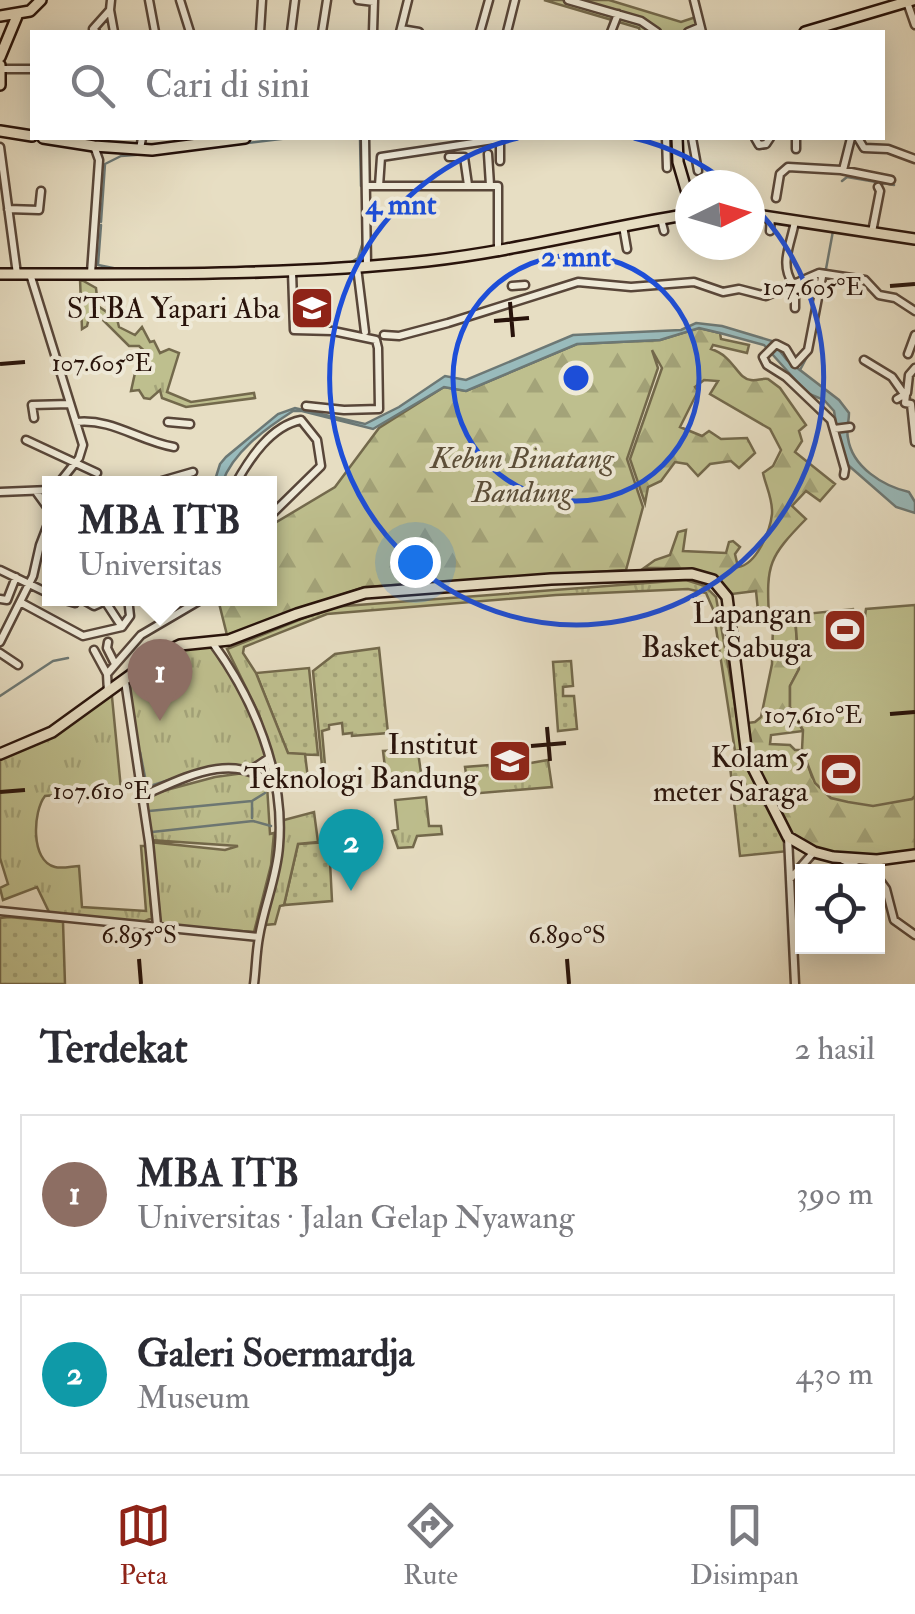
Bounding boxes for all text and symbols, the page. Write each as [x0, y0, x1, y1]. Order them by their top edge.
search box [30, 30, 885, 140]
icon: search [65, 58, 120, 113]
text: Cari di sini [145, 61, 310, 109]
north arrow [675, 170, 765, 260]
text: 4 mnt [365, 186, 437, 223]
text: 2 mnt [541, 238, 611, 275]
text: 107.605°E [763, 272, 863, 303]
school or university icon: STBA Yapari Aba [289, 285, 335, 331]
place label: STBA Yapari Aba [67, 290, 281, 327]
text: 107.605°E [52, 348, 152, 379]
centre of rings [558, 360, 594, 396]
park label: Kebun Binatang Bandung [429, 440, 615, 511]
popup [42, 476, 277, 606]
text: MBA ITB [78, 497, 241, 545]
your location [390, 537, 441, 588]
text: Universitas [78, 545, 222, 585]
place label: Lapangan Basket Sabuga [641, 595, 813, 666]
sports icon: Lapangan Basket Sabuga [822, 607, 868, 653]
pin: 1 [128, 638, 192, 721]
text: 107.610°E [764, 700, 862, 731]
place label: Institut Teknologi Bandung [244, 726, 479, 797]
school or university icon: Institut Teknologi Bandung [487, 738, 533, 784]
place label: Kolam 5 meter Saraga [653, 739, 809, 810]
sports icon: Kolam 5 meter Saraga [818, 751, 864, 797]
text: 107.610°E [53, 776, 151, 807]
pin: 2 [318, 808, 384, 891]
map controls [795, 864, 885, 954]
button: locate [795, 864, 885, 954]
text: 6.895°S [101, 920, 177, 951]
text: 6.890°S [528, 920, 606, 951]
text: Terdekat [40, 1023, 188, 1075]
text: 2 hasil [794, 1029, 875, 1069]
text: MBA ITB [137, 1150, 299, 1198]
text: 1 [69, 1174, 80, 1214]
text: 390 m [796, 1174, 873, 1214]
text: Universitas · Jalan Gelap Nyawang [137, 1198, 575, 1238]
text: Galeri Soermardja [137, 1330, 414, 1378]
text: 2 [66, 1354, 83, 1394]
text: 430 m [796, 1354, 873, 1394]
text: Museum [137, 1378, 250, 1418]
tab: Peta [116, 1498, 171, 1593]
tab: Rute [403, 1498, 458, 1593]
tab: Disimpan [690, 1498, 799, 1593]

